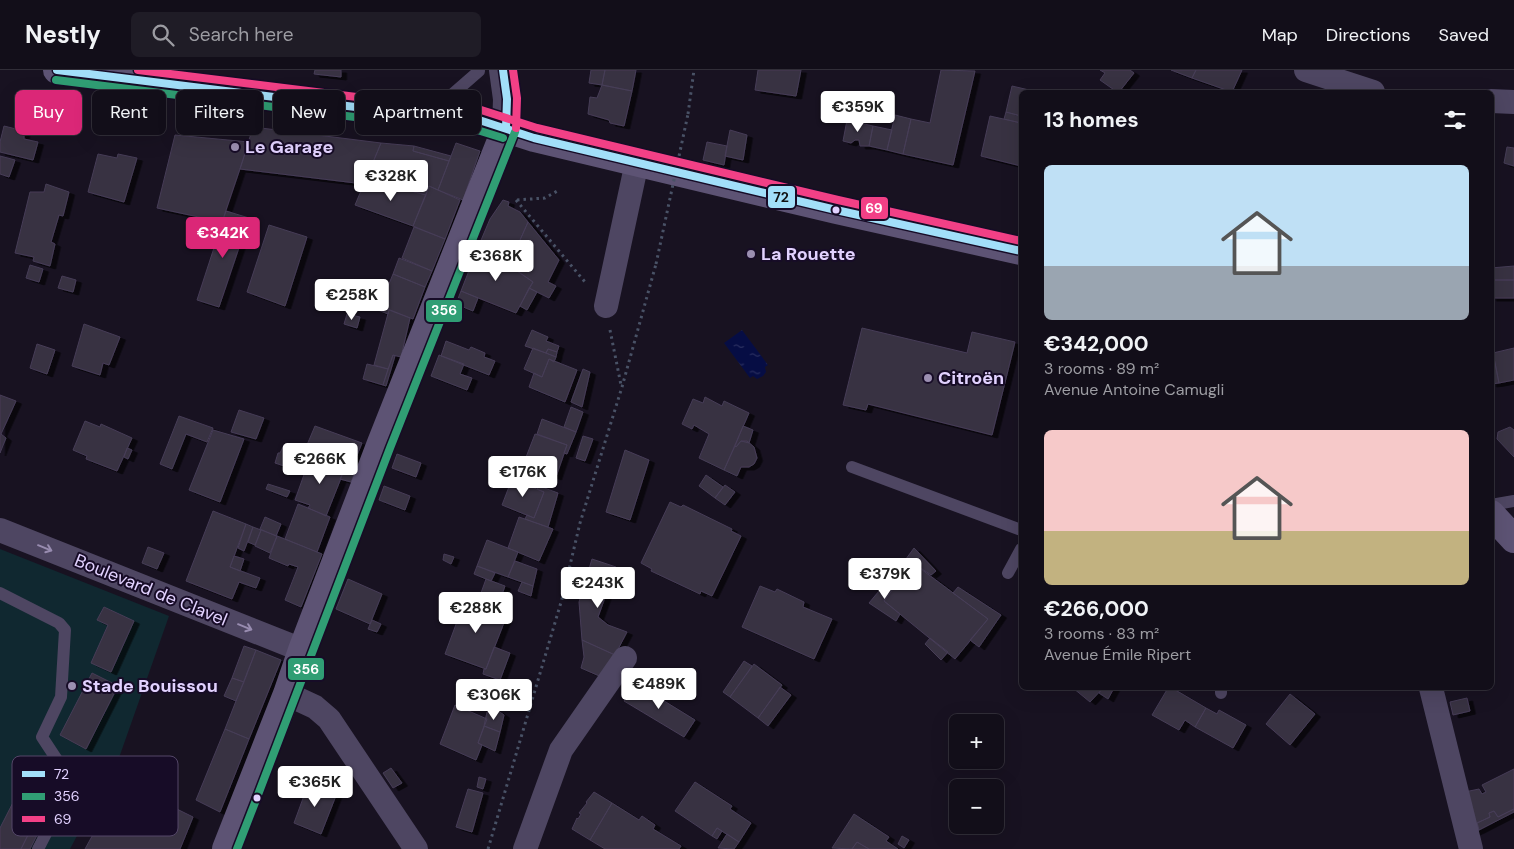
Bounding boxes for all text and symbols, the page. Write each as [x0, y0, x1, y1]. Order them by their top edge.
search box [131, 12, 481, 57]
text: Nestly [25, 19, 101, 50]
icon: search [149, 21, 177, 49]
text: Search here [189, 22, 294, 47]
text: Map [1262, 23, 1298, 47]
text: Directions [1326, 23, 1411, 47]
text: Saved [1439, 23, 1489, 47]
chip: Buy [15, 90, 82, 135]
chip: Rent [92, 90, 166, 135]
chip: Filters [176, 90, 263, 135]
chip: New [273, 90, 345, 135]
chip: Apartment [355, 90, 481, 135]
pin: €359K [823, 90, 893, 133]
text: €359K [832, 96, 884, 117]
text: 13 homes [1044, 106, 1139, 134]
icon: filters [1441, 106, 1469, 134]
place label: Le Garage [245, 135, 334, 159]
marker: Le Garage [229, 141, 241, 153]
pin: €328K [356, 160, 426, 202]
text: €328K [365, 165, 417, 186]
line badge: 72 [767, 185, 796, 209]
text: 72 [773, 188, 789, 206]
line badge: 69 [860, 196, 889, 220]
icon: home [1212, 198, 1302, 288]
text: 69 [865, 199, 883, 217]
unlabelled marker [831, 205, 841, 215]
pin: €342K [188, 216, 258, 259]
text: €342K [197, 222, 249, 243]
pin: €368K [461, 240, 531, 282]
place label: La Rouette [761, 242, 856, 266]
text: €368K [469, 245, 523, 266]
marker: La Rouette [745, 248, 757, 260]
pin: €258K [317, 278, 387, 321]
text: €258K [326, 284, 378, 305]
line badge: 356 [425, 299, 463, 323]
text: 356 [431, 301, 457, 319]
text: €342,000 [1044, 330, 1149, 358]
text: 3 rooms · 89 m² [1044, 358, 1159, 379]
place label: Citroën [938, 366, 1004, 390]
marker: Citroën [922, 372, 934, 384]
text: Avenue Antoine Camugli [1044, 379, 1224, 400]
pin: €266K [285, 442, 355, 485]
text: €266K [294, 448, 346, 469]
pin: €176K [488, 456, 558, 498]
text: €176K [499, 461, 547, 482]
icon: home [1212, 463, 1302, 553]
one-way arrow [37, 543, 52, 553]
street label: Boulevard de Clavel [71, 548, 231, 632]
pin: €379K [850, 558, 920, 600]
text: €379K [859, 563, 911, 584]
pin: €243K [563, 566, 633, 609]
text: €243K [572, 572, 624, 593]
pin: €288K [441, 592, 511, 634]
text: €266,000 [1044, 595, 1149, 623]
text: €288K [450, 597, 502, 618]
one-way arrow [237, 623, 252, 633]
text: 3 rooms · 83 m² [1044, 623, 1159, 644]
text: Avenue Émile Ripert [1044, 644, 1191, 665]
line badge: 356 [287, 657, 325, 681]
text: 356 [293, 660, 319, 678]
pin: €489K [624, 668, 694, 710]
text: €489K [632, 673, 686, 694]
place label: Stade Bouissou [82, 674, 218, 698]
pin: €306K [459, 678, 529, 721]
marker: Stade Bouissou [66, 680, 78, 692]
text: €306K [467, 684, 521, 705]
map controls [949, 714, 1004, 834]
button: + [949, 714, 1004, 769]
legend [12, 756, 178, 836]
text: 72 [54, 765, 69, 783]
pin: €365K [280, 766, 350, 808]
text: €365K [289, 771, 341, 792]
button: − [949, 779, 1004, 834]
text: 356 [54, 787, 80, 805]
unlabelled marker [252, 793, 262, 803]
text: 69 [54, 810, 72, 828]

